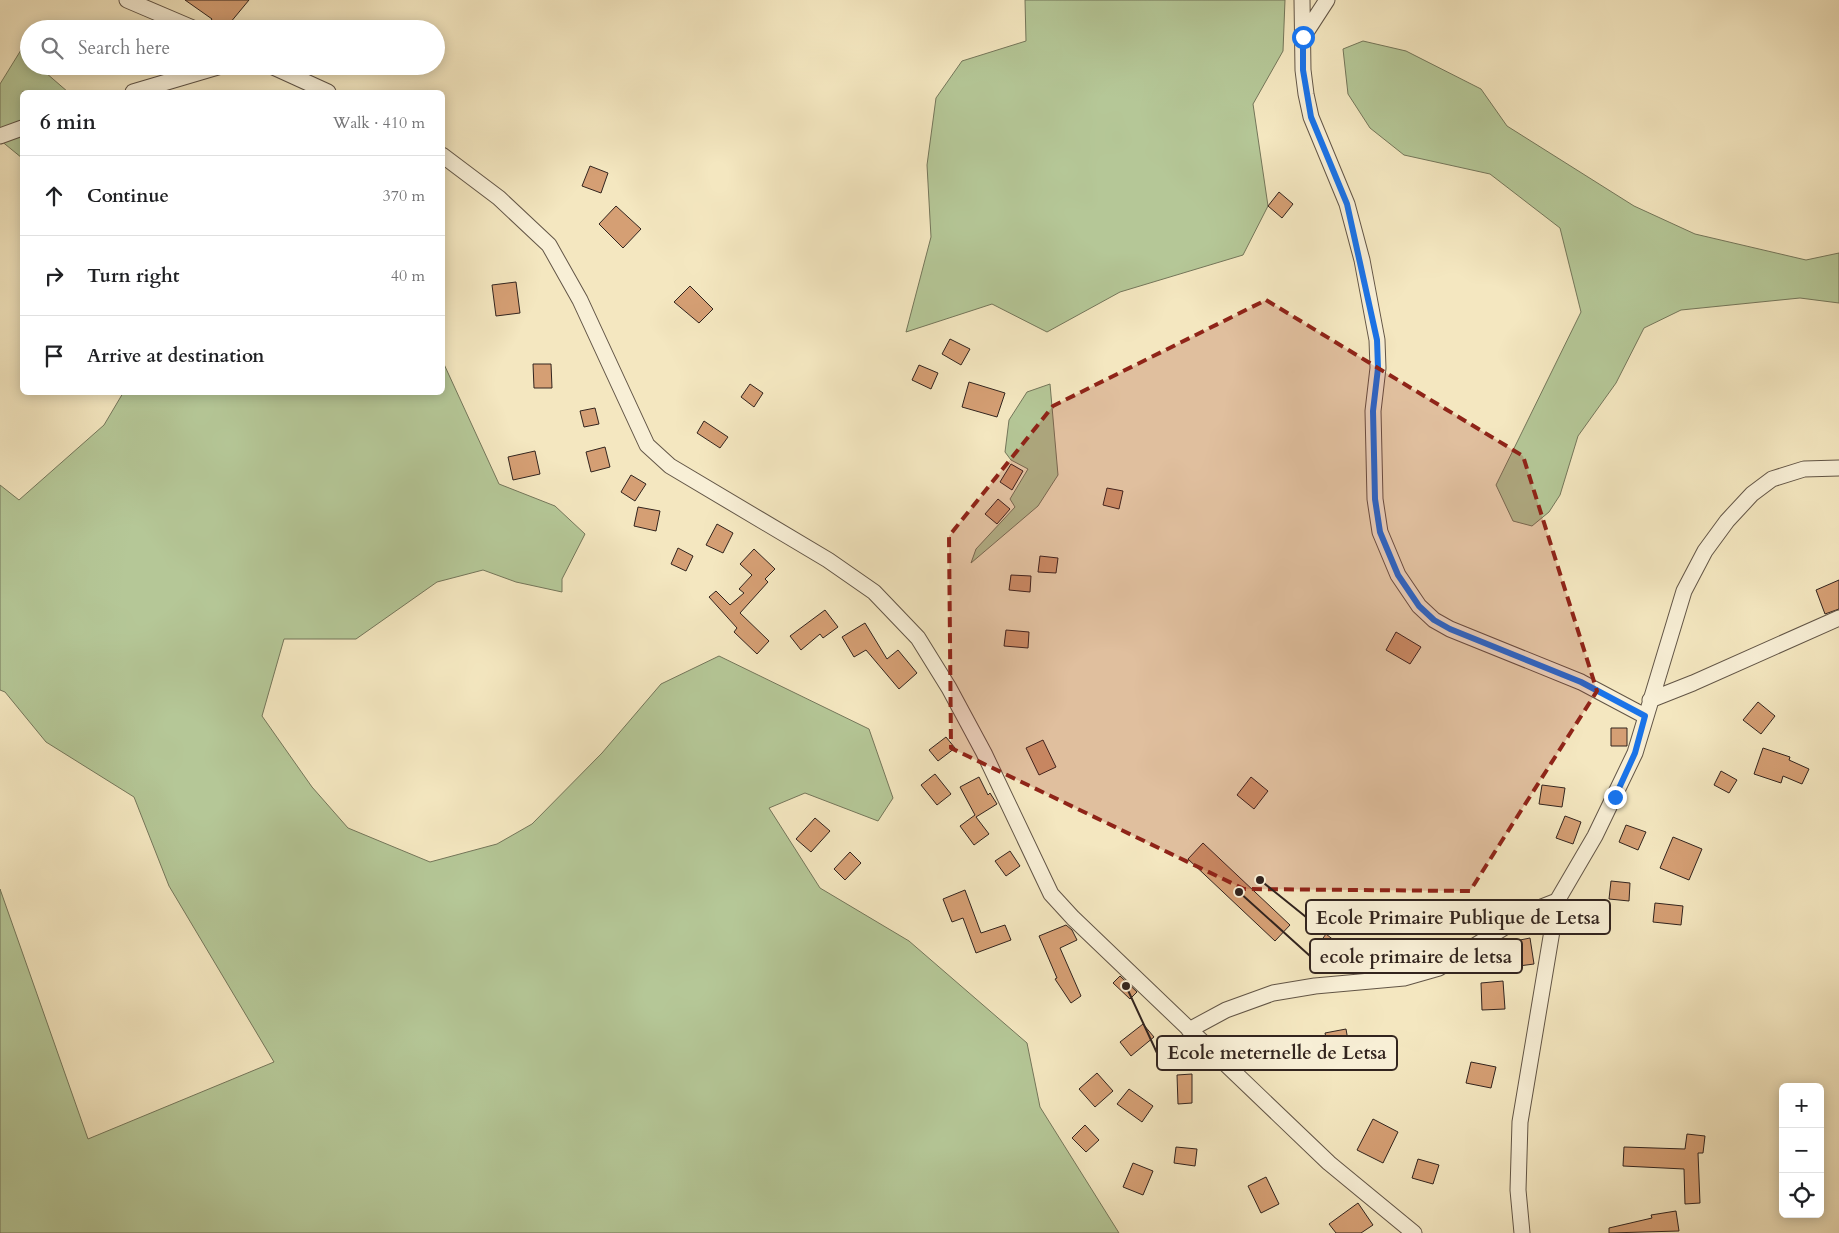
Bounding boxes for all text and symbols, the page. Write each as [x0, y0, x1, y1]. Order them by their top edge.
search box [20, 20, 445, 75]
route start [1292, 26, 1315, 49]
icon: search [38, 34, 66, 62]
text: Search here [78, 35, 170, 61]
text: 6 min [40, 108, 96, 137]
text: Walk · 410 m [333, 112, 425, 134]
icon: ahead [40, 182, 68, 210]
text: Continue [87, 183, 169, 209]
text: 370 m [383, 185, 425, 207]
icon: right [40, 262, 68, 290]
text: Turn right [87, 263, 179, 289]
text: 40 m [391, 265, 425, 287]
icon: arrive [40, 342, 68, 370]
text: Arrive at destination [87, 343, 264, 369]
route end [1604, 786, 1627, 809]
callout: Ecole Primaire Publique de Letsa [1306, 900, 1610, 934]
text: Ecole Primaire Publique de Letsa [1316, 905, 1601, 931]
callout: ecole primaire de letsa [1310, 939, 1522, 973]
text: ecole primaire de letsa [1320, 944, 1513, 970]
callout: Ecole meternelle de Letsa [1157, 1036, 1397, 1070]
text: Ecole meternelle de Letsa [1167, 1040, 1387, 1066]
map controls [1779, 1083, 1824, 1218]
button: + [1779, 1083, 1824, 1128]
button: − [1779, 1128, 1824, 1173]
button: locate [1779, 1173, 1824, 1218]

